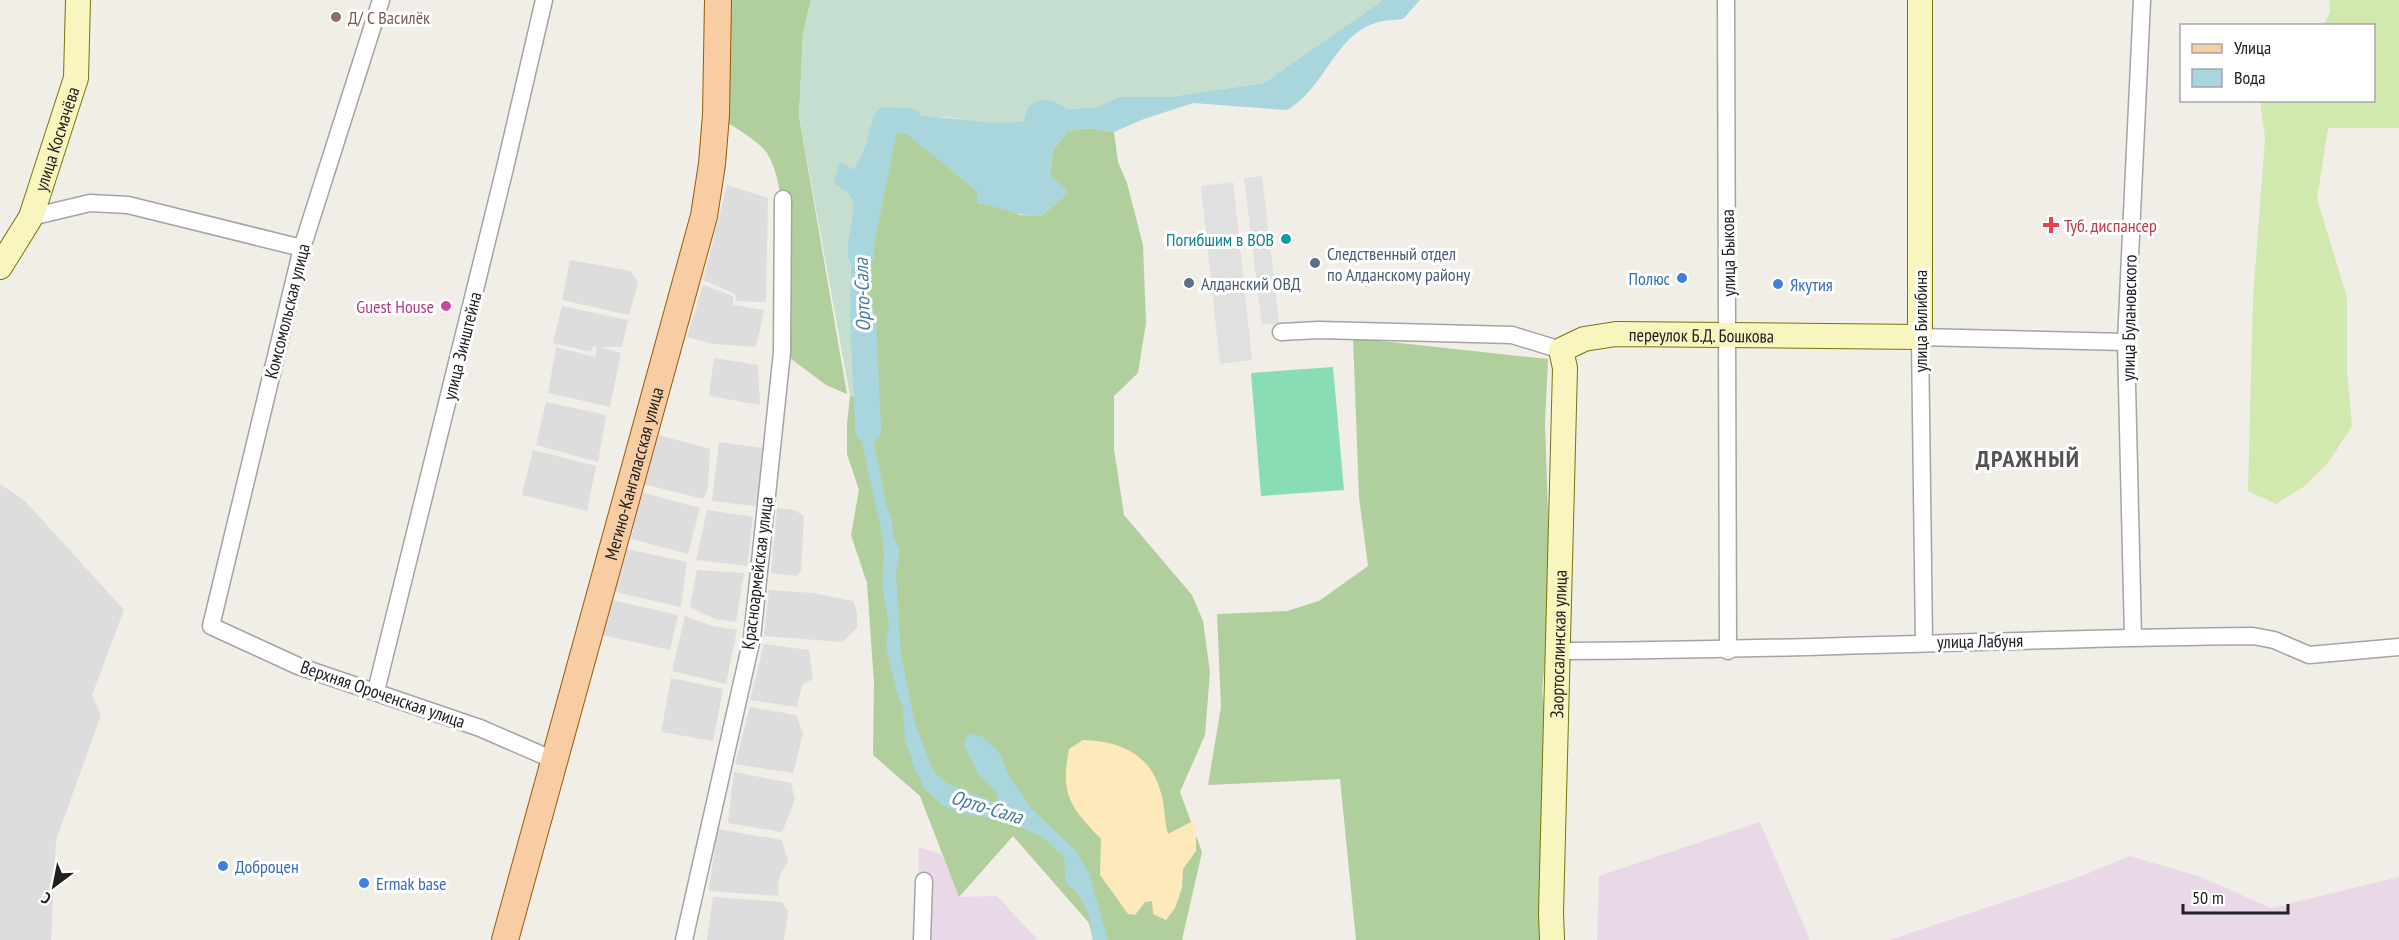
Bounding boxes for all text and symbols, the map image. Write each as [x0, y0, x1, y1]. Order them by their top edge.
place label: Д/ С Василёк [348, 6, 430, 29]
marker: Д/ С Василёк [329, 10, 343, 24]
legend [2180, 24, 2375, 102]
text: Улица [2234, 36, 2271, 59]
text: Вода [2234, 66, 2265, 89]
street label: улица Космачёва [29, 84, 84, 194]
street label: улица Быкова [1716, 209, 1740, 297]
place label: Туб. диспансер [2064, 214, 2157, 237]
marker: Туб. диспансер [2042, 216, 2060, 234]
place label: Погибшим в ВОВ [1166, 228, 1274, 251]
marker: Погибшим в ВОВ [1279, 232, 1293, 246]
street label: Комсомольская улица [259, 241, 315, 381]
place label: Следственный отдел по Алданскому району [1327, 242, 1470, 286]
street label: улица Булановского [2116, 254, 2142, 381]
marker: Следственный отдел по Алданскому району [1308, 256, 1322, 270]
water label: Орто-Сала [848, 257, 876, 332]
place label: Полюс [1629, 267, 1671, 290]
street label: улица Билибина [1909, 270, 1932, 372]
marker: Полюс [1675, 271, 1689, 285]
place label: Алданский ОВД [1201, 272, 1301, 295]
place label: Якутия [1790, 273, 1833, 296]
marker: Алданский ОВД [1182, 276, 1196, 290]
marker: Якутия [1771, 277, 1785, 291]
street label: улица Зинштейна [437, 289, 487, 403]
place label: Guest House [356, 295, 434, 318]
marker: Guest House [439, 299, 453, 313]
street label: переулок Б.Д. Бошкова [1629, 323, 1774, 347]
street label: Мегино-Кангаласская улица [599, 384, 668, 562]
district label: ДРАЖНЫЙ [1976, 443, 2080, 474]
street label: Красноармейская улица [736, 495, 778, 651]
street label: Заортосалинская улица [1545, 570, 1571, 719]
street label: улица Лабуня [1937, 629, 2023, 653]
street label: Верхняя Ороченская улица [298, 655, 468, 733]
water label: Орто-Сала [948, 784, 1027, 830]
place label: Доброцен [235, 855, 299, 878]
north arrow [24, 856, 84, 916]
marker: Доброцен [216, 859, 230, 873]
place label: Ermak base [376, 872, 446, 895]
marker: Ermak base [357, 876, 371, 890]
scale bar [2183, 877, 2288, 915]
text: 50 m [2192, 886, 2224, 909]
text: С [37, 888, 54, 909]

